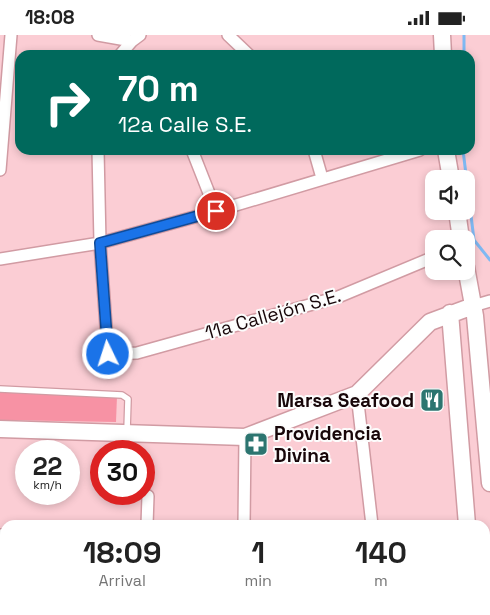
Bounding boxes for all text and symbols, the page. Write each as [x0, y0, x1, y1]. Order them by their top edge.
text: 18:08 [25, 5, 74, 30]
text: 70 m [118, 67, 199, 111]
icon: right [35, 70, 100, 135]
text: 12a Calle S.E. [118, 110, 252, 138]
map controls [425, 170, 475, 280]
button: sound [425, 170, 475, 220]
pin [195, 190, 237, 232]
icon: arrive [202, 197, 230, 225]
button: search [425, 230, 475, 280]
street label: 11a Callejón S.E. [202, 283, 344, 345]
position arrow [81, 327, 133, 379]
restaurant icon: Marsa Seafood [419, 387, 445, 413]
place label: Marsa Seafood [277, 388, 414, 413]
place label: Providencia Divina [274, 421, 381, 468]
pharmacy icon: Providencia Divina [243, 431, 269, 457]
speed limit sign: 30 [90, 440, 155, 505]
text: 22 [33, 450, 62, 482]
text: km/h [33, 477, 62, 493]
text: 18:09 [83, 533, 161, 572]
text: 1 [251, 533, 265, 572]
text: 140 [355, 533, 407, 572]
text: Arrival [98, 570, 146, 591]
text: min [244, 570, 272, 591]
text: m [374, 570, 388, 591]

